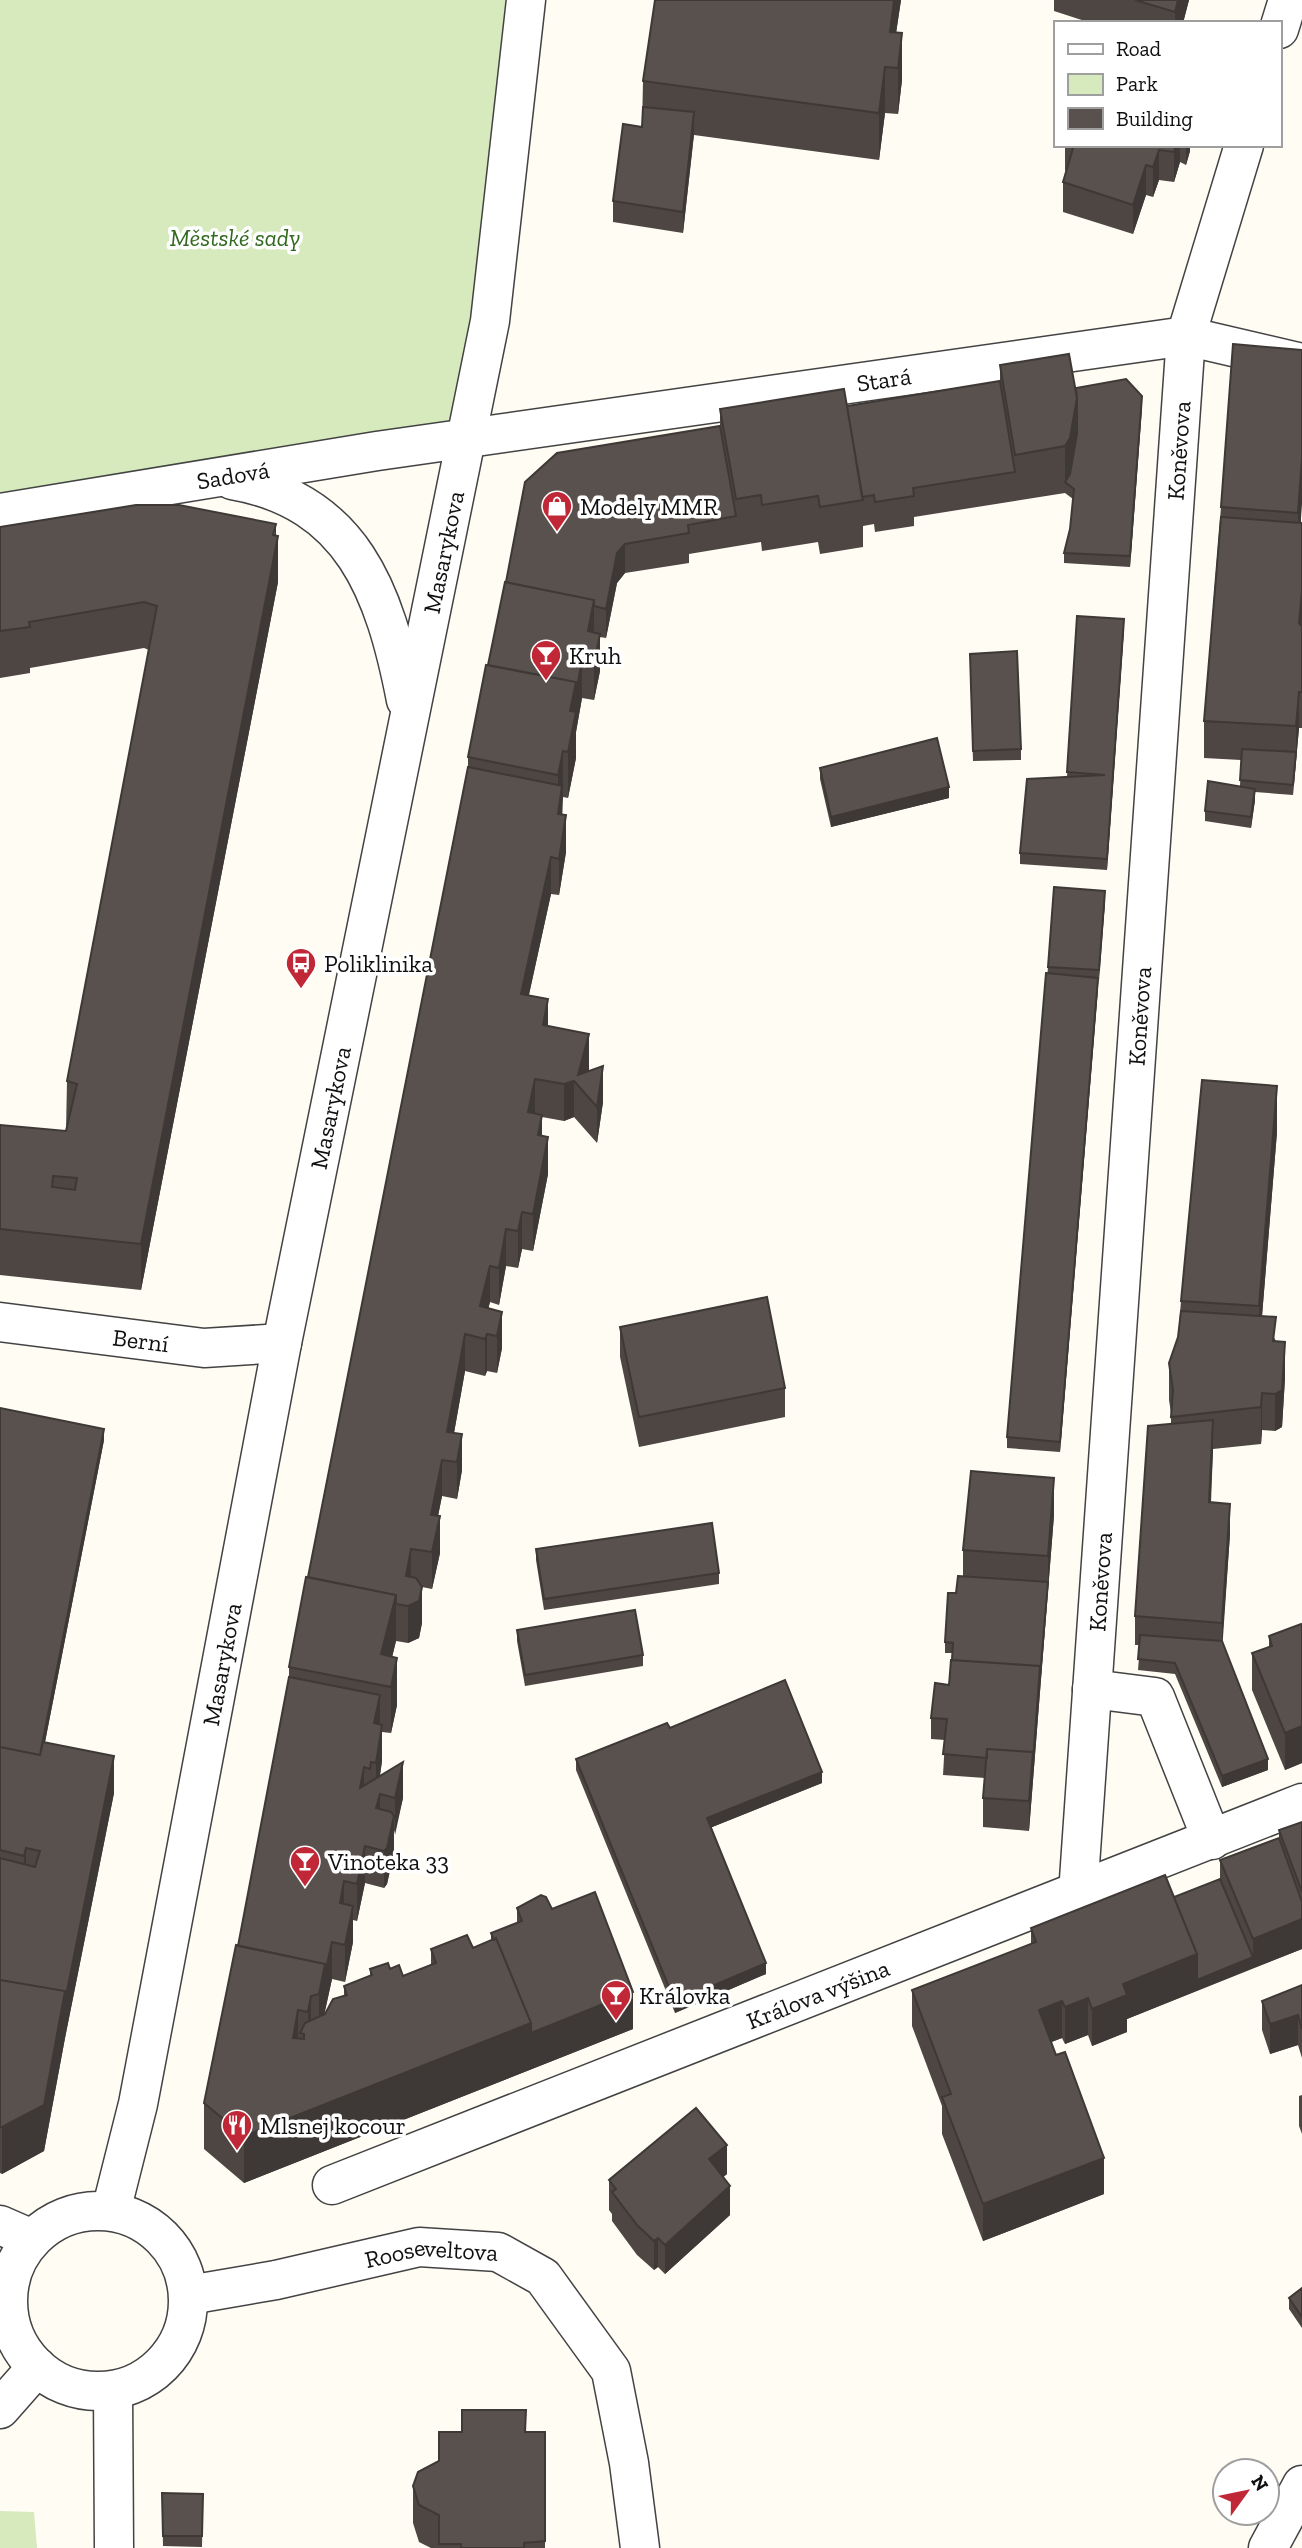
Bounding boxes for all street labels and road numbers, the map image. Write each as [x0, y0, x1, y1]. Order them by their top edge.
street label: Stará [855, 361, 914, 397]
street label: Koněvova [1160, 399, 1196, 501]
street label: Sadová [194, 454, 272, 495]
street label: Masarykova [416, 488, 470, 616]
street label: Koněvova [1121, 965, 1157, 1067]
street label: Masarykova [303, 1043, 357, 1172]
street label: Berní [111, 1322, 171, 1358]
street label: Koněvova [1082, 1531, 1118, 1632]
street label: Masarykova [195, 1600, 247, 1728]
street label: Králova výšina [742, 1952, 894, 2035]
street label: Rooseveltova [362, 2232, 499, 2274]

